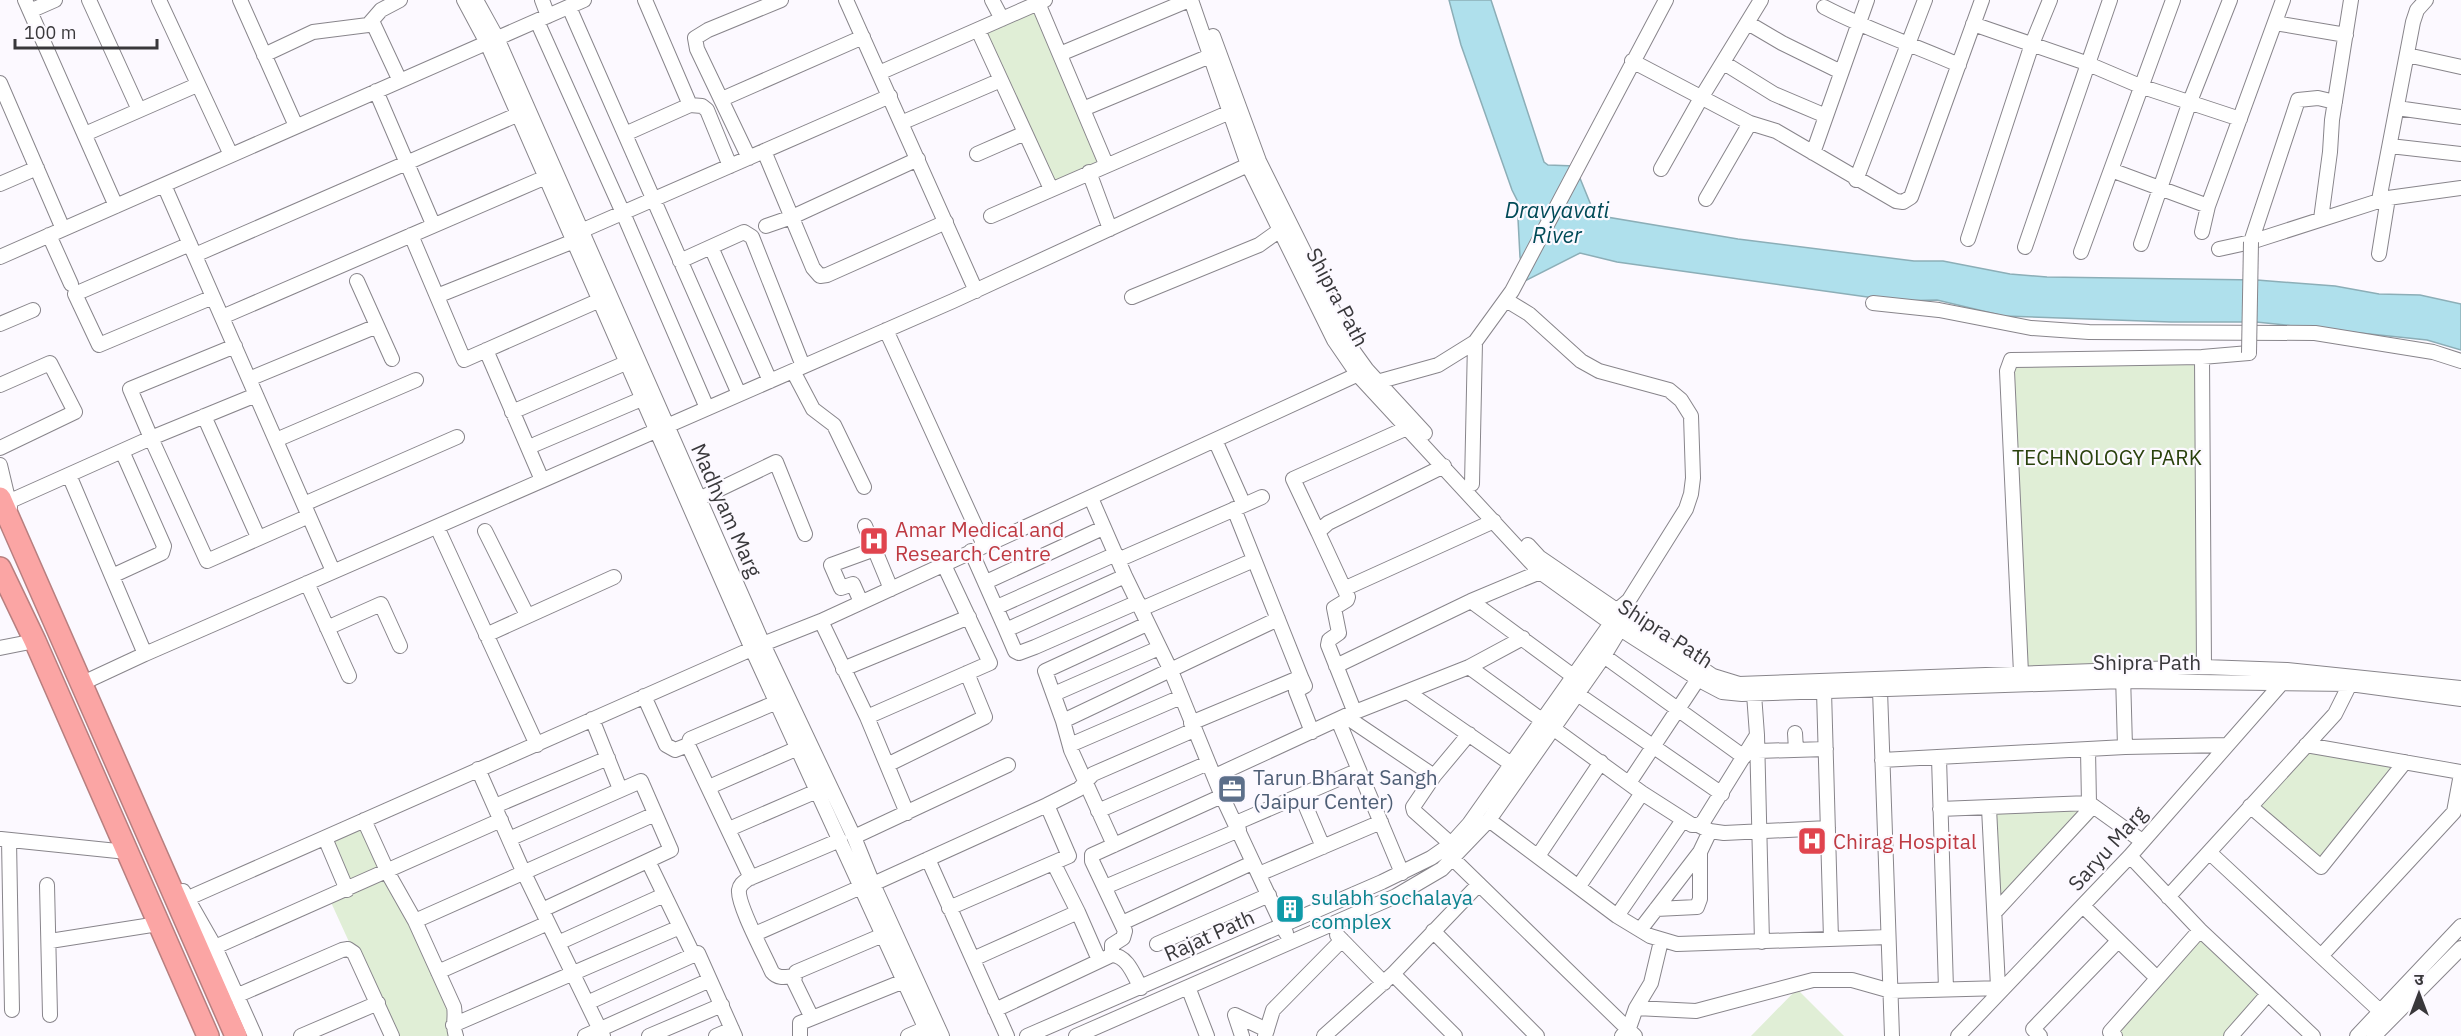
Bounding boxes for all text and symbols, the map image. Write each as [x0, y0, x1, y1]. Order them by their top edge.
scale bar [15, 12, 158, 50]
text: 100 m [24, 21, 76, 44]
water label: Dravyavati River [1505, 195, 1610, 249]
street label: Shipra Path [1300, 243, 1376, 351]
street label: Madhyam Marg [685, 439, 769, 581]
park label: TECHNOLOGY PARK [2012, 443, 2202, 471]
place label: Amar Medical and Research Centre [895, 515, 1064, 567]
hospital icon: Amar Medical and Research Centre [858, 525, 890, 557]
street label: Shipra Path [1613, 592, 1719, 674]
street label: Shipra Path [2093, 648, 2201, 676]
place label: Tarun Bharat Sangh (Jaipur Center) [1253, 763, 1438, 815]
office icon: Tarun Bharat Sangh (Jaipur Center) [1216, 773, 1248, 805]
street label: Saryu Marg [2061, 800, 2153, 896]
hospital icon: Chirag Hospital [1796, 825, 1828, 857]
place label: Chirag Hospital [1833, 827, 1977, 855]
place label: sulabh sochalaya complex [1311, 883, 1473, 935]
building icon: sulabh sochalaya complex [1274, 893, 1306, 925]
street label: Rajat Path [1159, 903, 1259, 967]
north arrow [2389, 964, 2449, 1024]
text: उ [2414, 969, 2424, 989]

